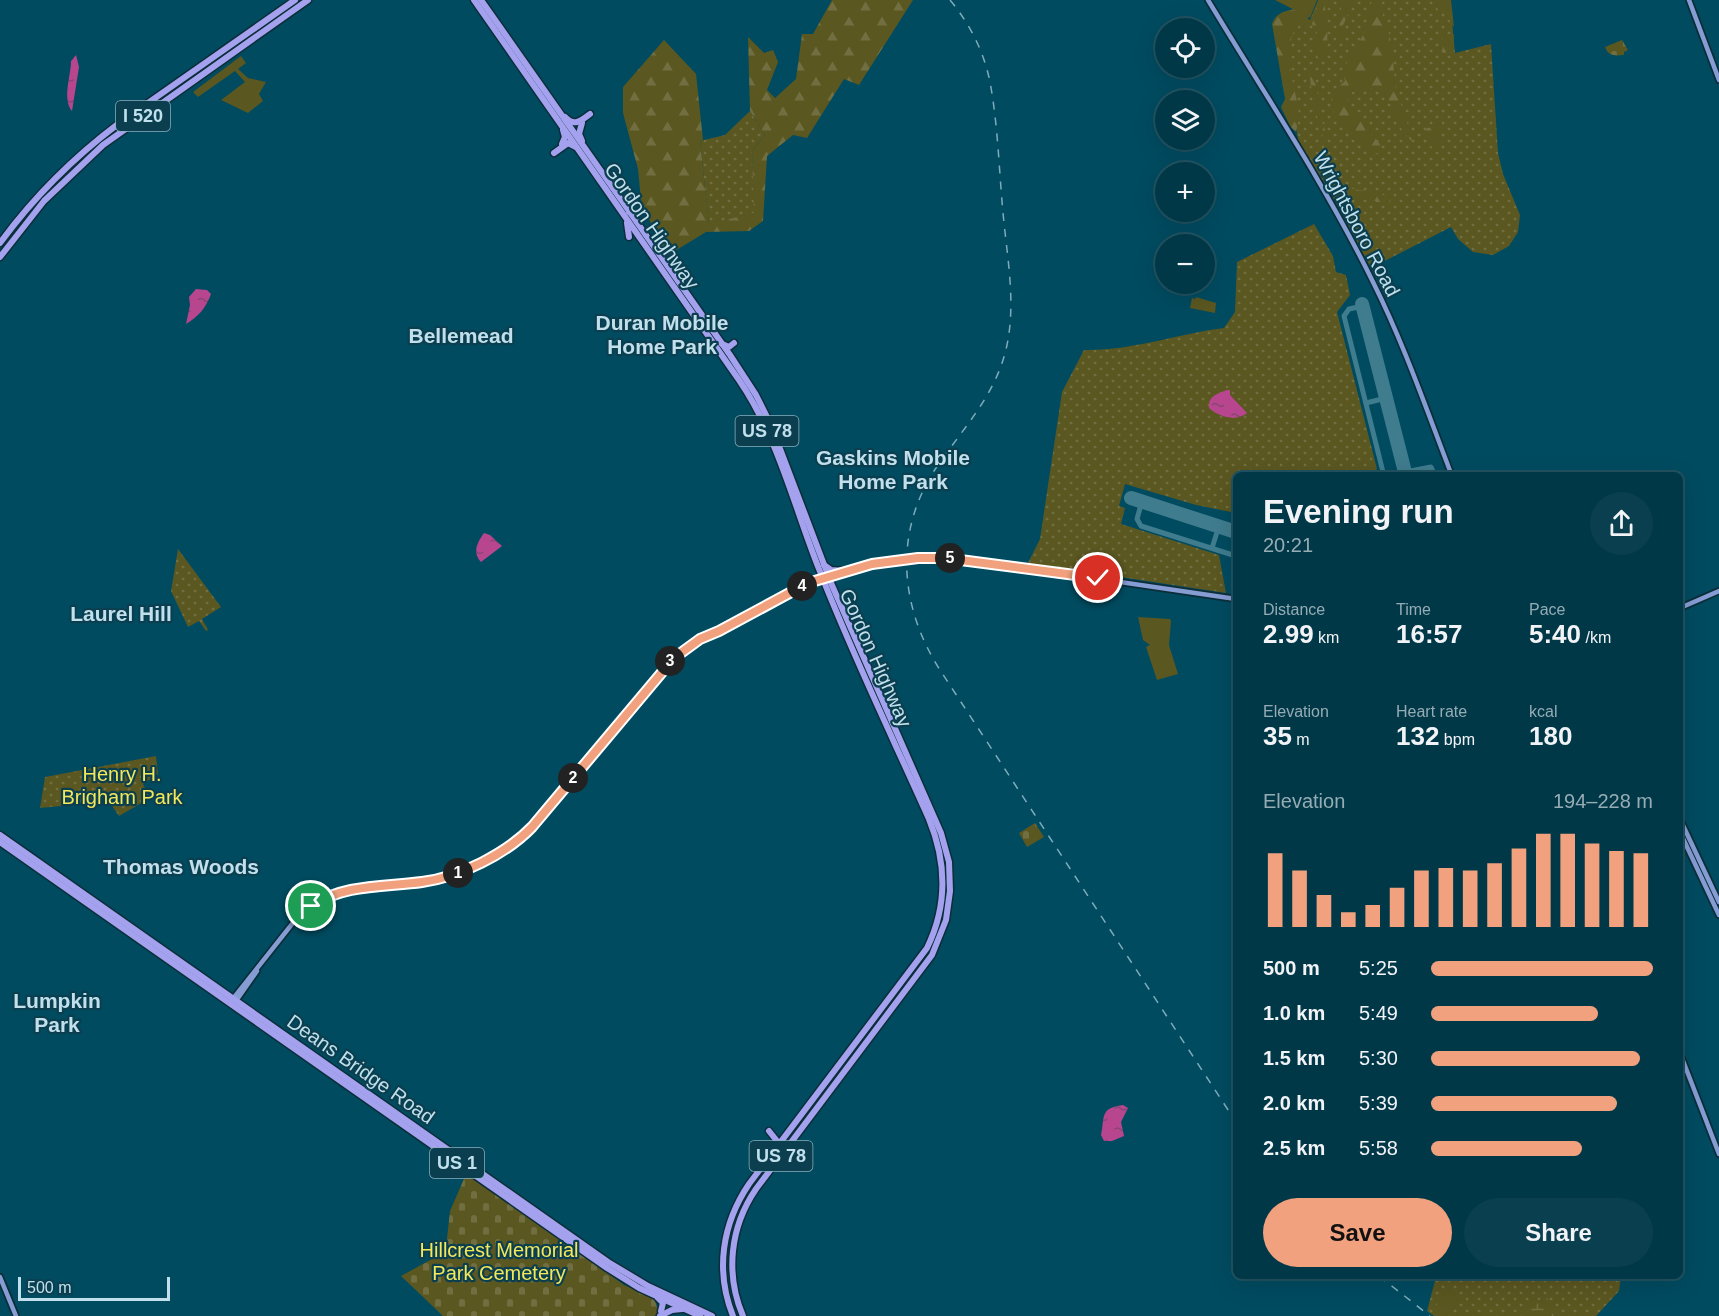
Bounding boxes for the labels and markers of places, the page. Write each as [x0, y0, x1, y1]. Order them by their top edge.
pin: 5 [935, 543, 965, 573]
pin [1072, 552, 1123, 603]
pin: 4 [787, 571, 817, 601]
pin: 3 [655, 646, 685, 676]
pin: 2 [558, 763, 588, 793]
pin: 1 [443, 858, 473, 888]
pin [285, 880, 336, 931]

